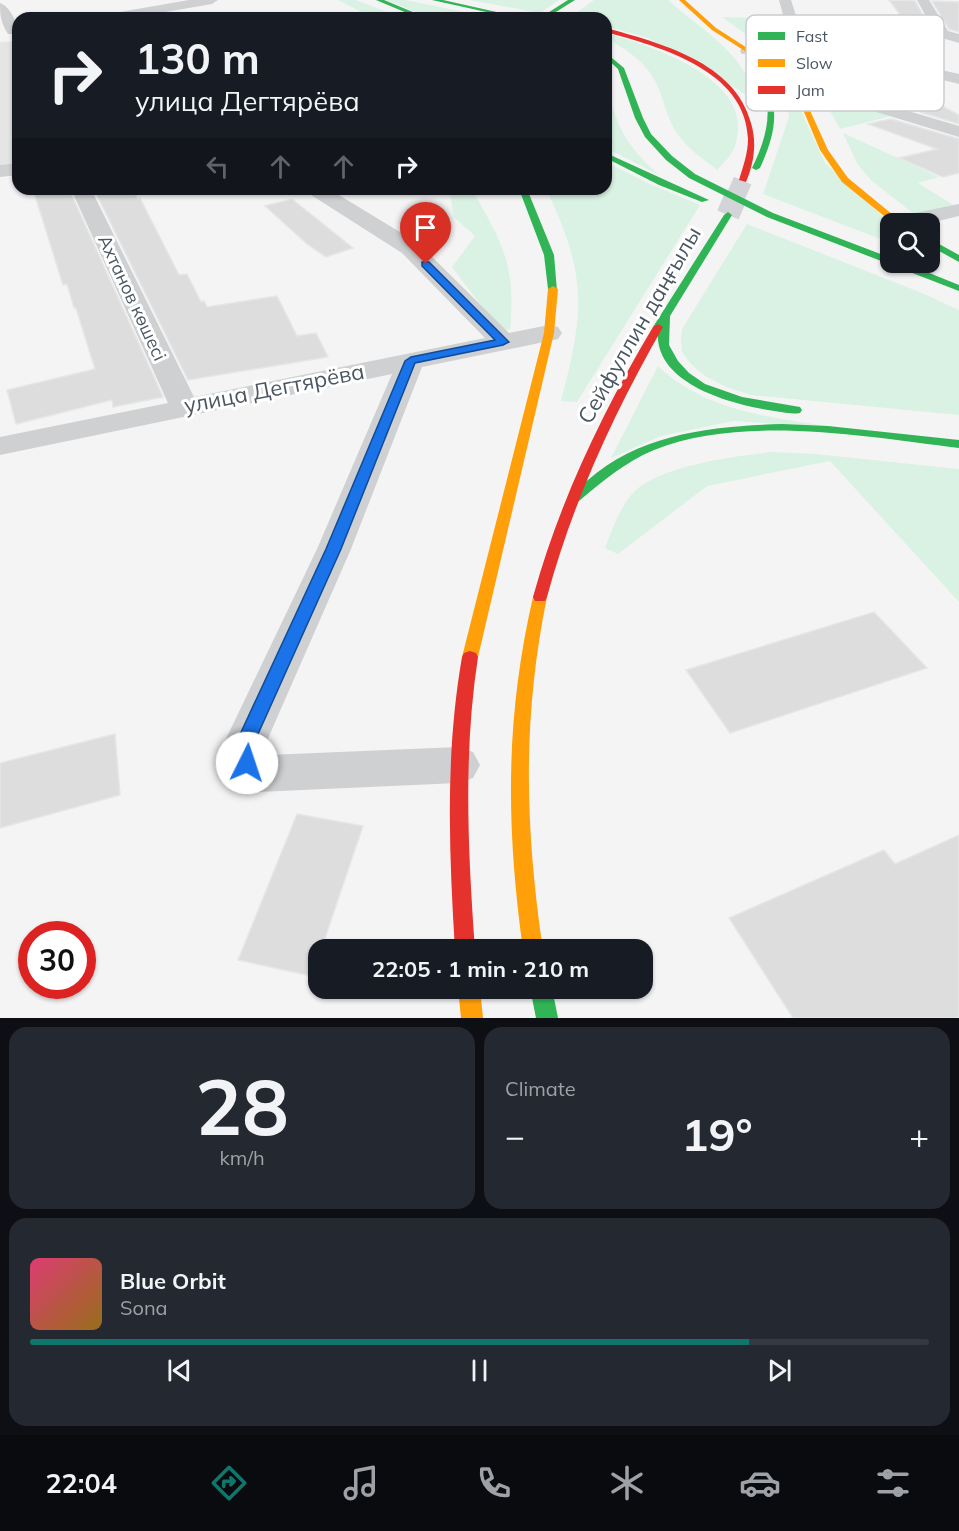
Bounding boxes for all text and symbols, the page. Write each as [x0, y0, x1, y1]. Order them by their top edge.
legend [746, 15, 944, 111]
text: Fast [796, 26, 828, 46]
text: 130 m [135, 32, 260, 85]
icon: right [36, 36, 114, 114]
text: Slow [796, 53, 833, 73]
text: Jam [796, 80, 825, 100]
text: улица Дегтярёва [135, 84, 360, 118]
icon: left [201, 150, 234, 183]
icon: ahead [264, 150, 297, 183]
icon: ahead [327, 150, 360, 183]
icon: right [390, 150, 423, 183]
pin [400, 202, 451, 264]
icon: arrive [409, 211, 442, 244]
map controls [880, 213, 940, 273]
button: search [880, 213, 940, 273]
street label: Сейфуллин даңғылы [571, 221, 707, 429]
street label: Ахтанов көшесі [93, 231, 172, 364]
street label: улица Дегтярёва [181, 357, 367, 419]
position arrow [215, 731, 279, 795]
speed limit sign: 30 [18, 921, 96, 999]
text: 22:05 · 1 min · 210 m [372, 955, 589, 983]
text: 28 [195, 1057, 289, 1155]
text: Climate [505, 1076, 576, 1101]
text: 19° [681, 1106, 753, 1162]
text: − [505, 1115, 525, 1156]
text: + [909, 1115, 929, 1156]
text: km/h [219, 1145, 265, 1170]
text: Blue Orbit [120, 1267, 226, 1295]
text: Sona [120, 1295, 168, 1320]
icon: previous [163, 1354, 196, 1387]
icon: pause [463, 1354, 496, 1387]
icon: next [763, 1354, 796, 1387]
icon: directions [208, 1462, 250, 1504]
icon: music [340, 1462, 382, 1504]
icon: phone [473, 1462, 515, 1504]
icon: climate [606, 1462, 648, 1504]
icon: car [739, 1462, 781, 1504]
icon: filters [872, 1462, 914, 1504]
text: 22:04 [45, 1466, 117, 1500]

